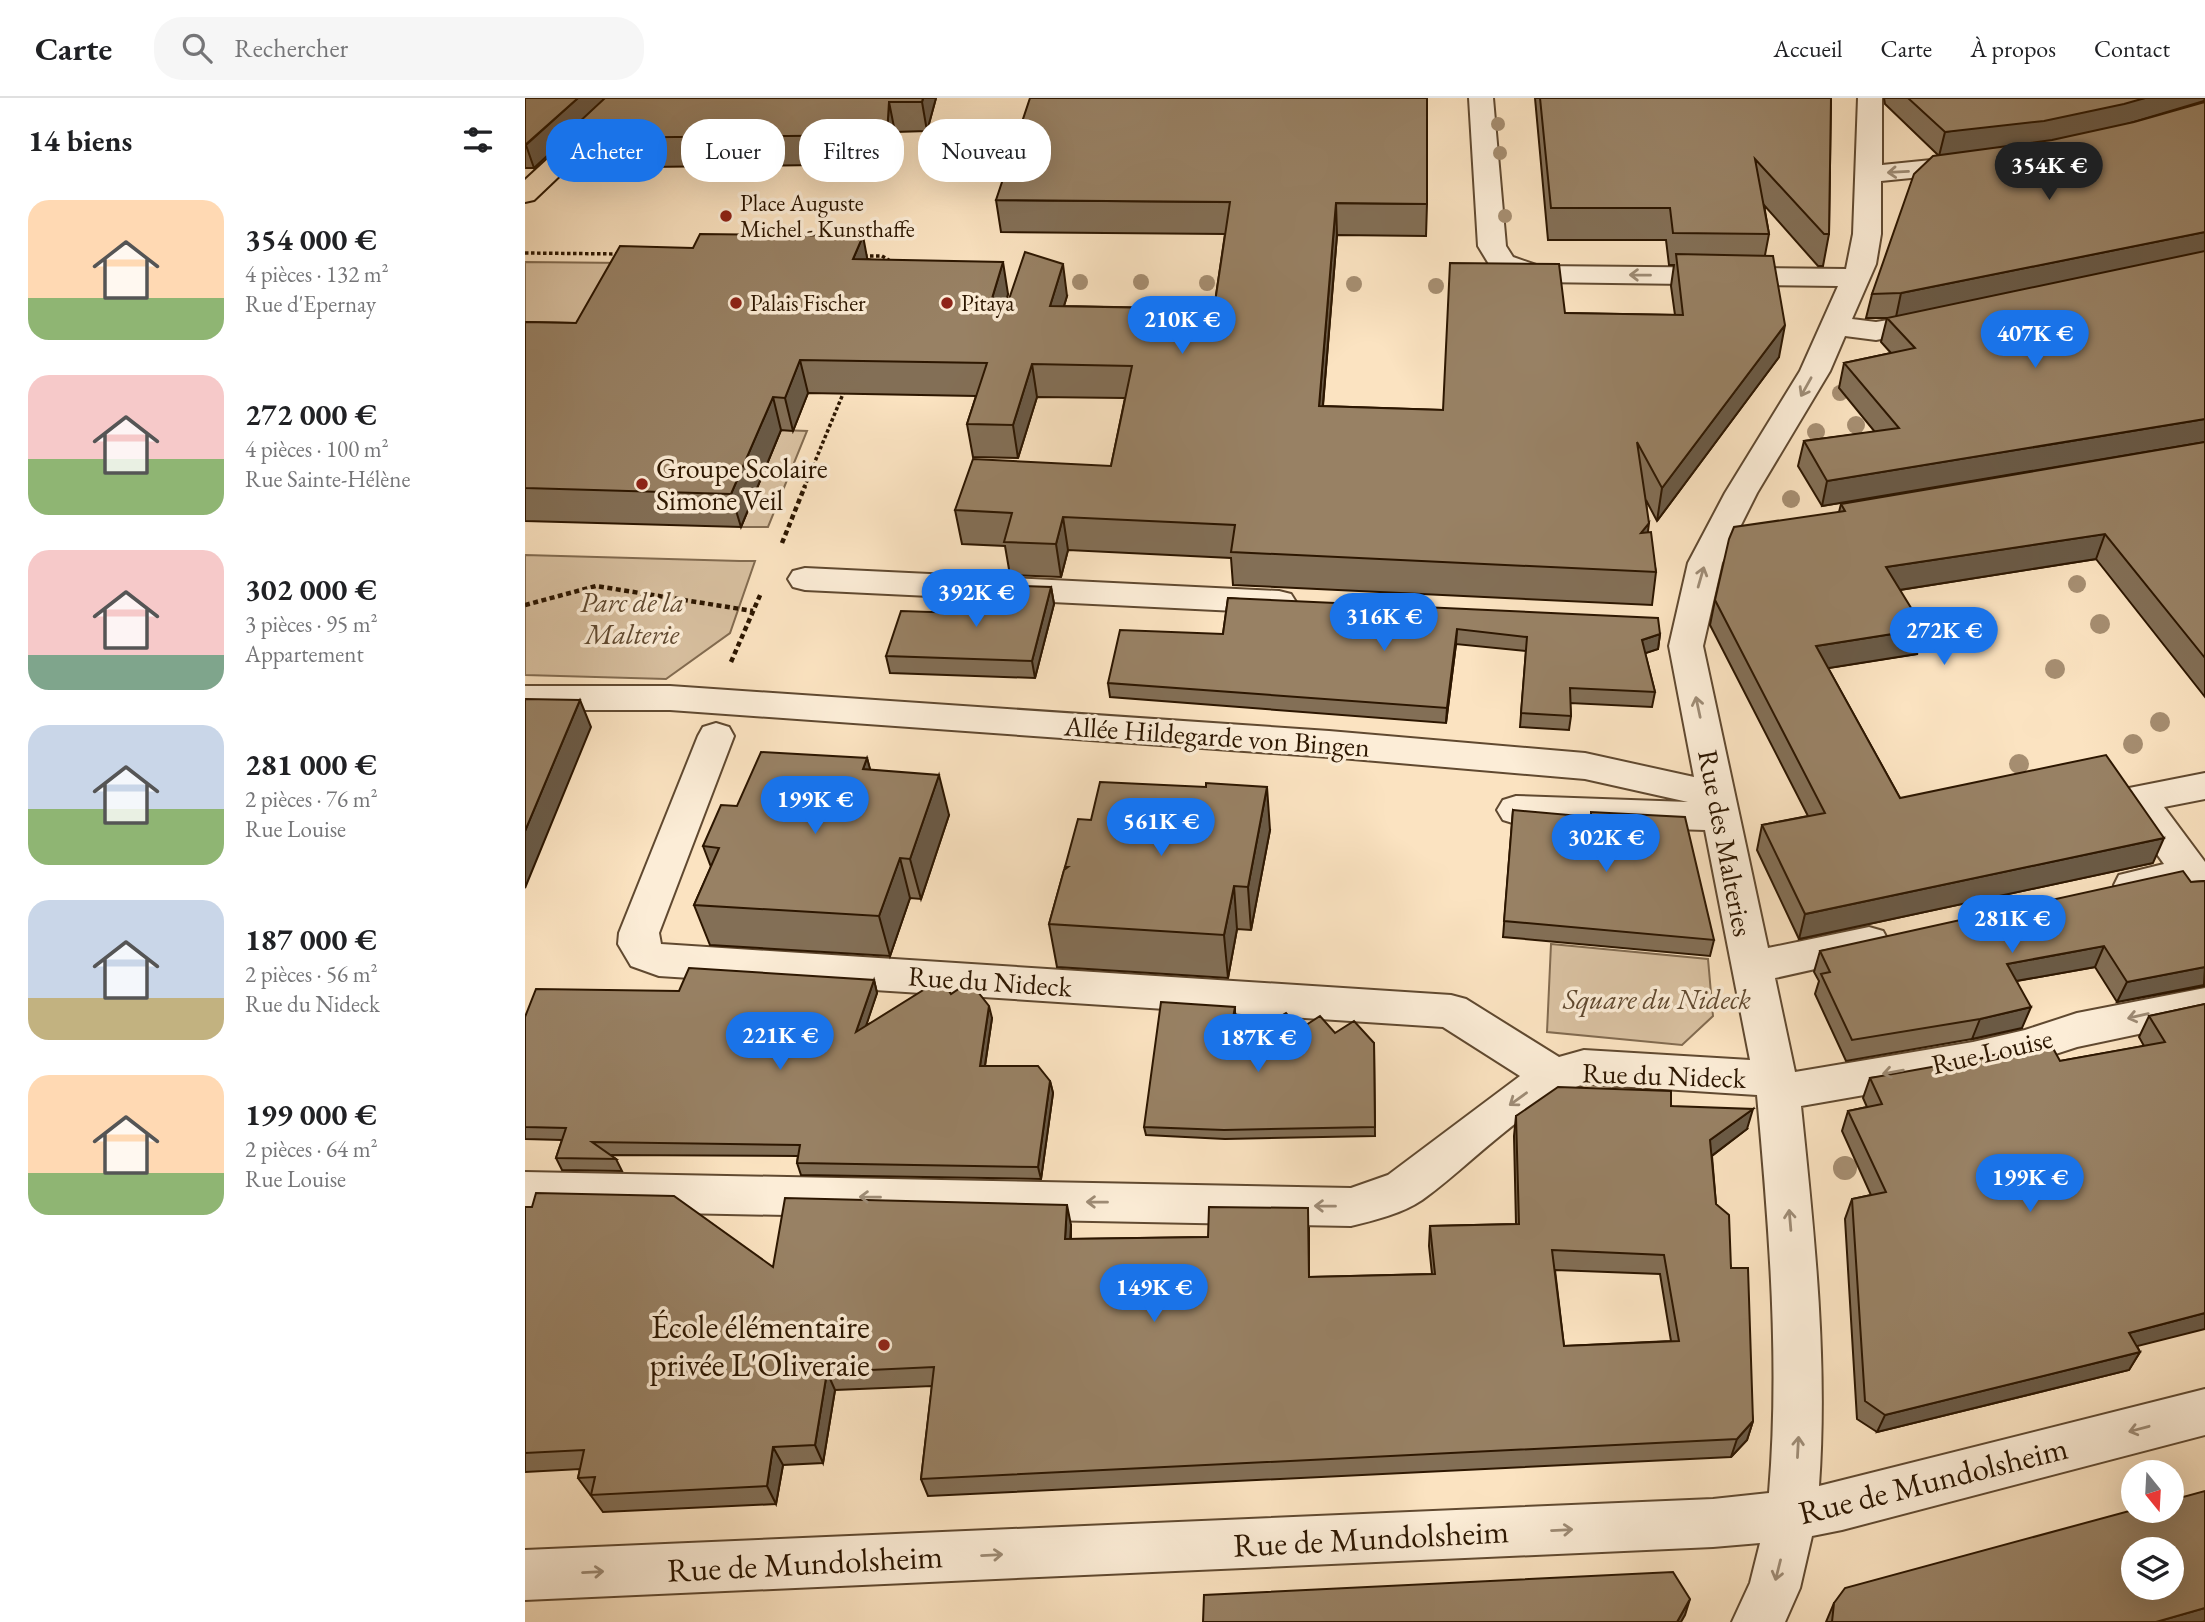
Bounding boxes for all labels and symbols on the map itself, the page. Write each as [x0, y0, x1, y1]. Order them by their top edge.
pin: 354K € [1992, 142, 2106, 202]
one-way arrow [1888, 166, 1910, 179]
place label: Place Auguste Michel - Kunsthaffe [740, 188, 915, 244]
marker: Place Auguste Michel - Kunsthaffe [718, 208, 734, 224]
one-way arrow [1629, 268, 1652, 282]
place label: Palais Fischer [750, 288, 866, 318]
place label: Pitaya [961, 288, 1015, 318]
marker: Palais Fischer [728, 295, 744, 311]
marker: Pitaya [939, 295, 955, 311]
pin: 210K € [1125, 296, 1239, 356]
pin: 407K € [1978, 310, 2092, 370]
one-way arrow [1799, 376, 1812, 397]
place label: Groupe Scolaire Simone Veil [656, 450, 828, 518]
marker: Groupe Scolaire Simone Veil [634, 476, 650, 492]
one-way arrow [1695, 566, 1708, 588]
pin: 392K € [919, 570, 1033, 629]
park label: Parc de la Malterie [580, 584, 684, 652]
pin: 316K € [1327, 594, 1441, 653]
pin: 272K € [1887, 608, 2001, 667]
one-way arrow [1691, 696, 1705, 719]
street label: Allée Hildegarde von Bingen [1062, 707, 1371, 765]
street label: Rue des Malteries [1690, 747, 1762, 939]
pin: 199K € [758, 776, 872, 836]
pin: 561K € [1104, 798, 1218, 858]
pin: 302K € [1549, 814, 1663, 874]
pin: 281K € [1955, 896, 2069, 955]
street label: Rue du Nideck [907, 957, 1074, 1005]
park label: Square du Nideck [1562, 981, 1751, 1018]
one-way arrow [2127, 1010, 2150, 1024]
pin: 221K € [723, 1012, 837, 1072]
pin: 187K € [1201, 1014, 1315, 1074]
street label: Rue Louise [1928, 1020, 2056, 1082]
street label: Rue du Nideck [1581, 1054, 1748, 1096]
one-way arrow [1882, 1066, 1904, 1079]
one-way arrow [1509, 1092, 1528, 1107]
pin: 199K € [1973, 1154, 2087, 1214]
one-way arrow [859, 1191, 882, 1204]
one-way arrow [1086, 1195, 1109, 1209]
one-way arrow [1313, 1200, 1336, 1213]
one-way arrow [1784, 1209, 1797, 1232]
pin: 149K € [1097, 1264, 1211, 1324]
place label: École élémentaire privée L'Oliveraie [649, 1305, 870, 1386]
marker: École élémentaire privée L'Oliveraie [876, 1337, 892, 1353]
one-way arrow [2128, 1423, 2151, 1436]
street label: Rue de Mundolsheim [1794, 1426, 2072, 1534]
one-way arrow [1791, 1436, 1804, 1459]
north arrow [2121, 1460, 2184, 1522]
street label: Rue de Mundolsheim [1232, 1509, 1510, 1567]
one-way arrow [1550, 1523, 1573, 1536]
street label: Rue de Mundolsheim [666, 1534, 944, 1592]
one-way arrow [980, 1548, 1003, 1561]
one-way arrow [1771, 1558, 1784, 1581]
one-way arrow [581, 1566, 604, 1579]

